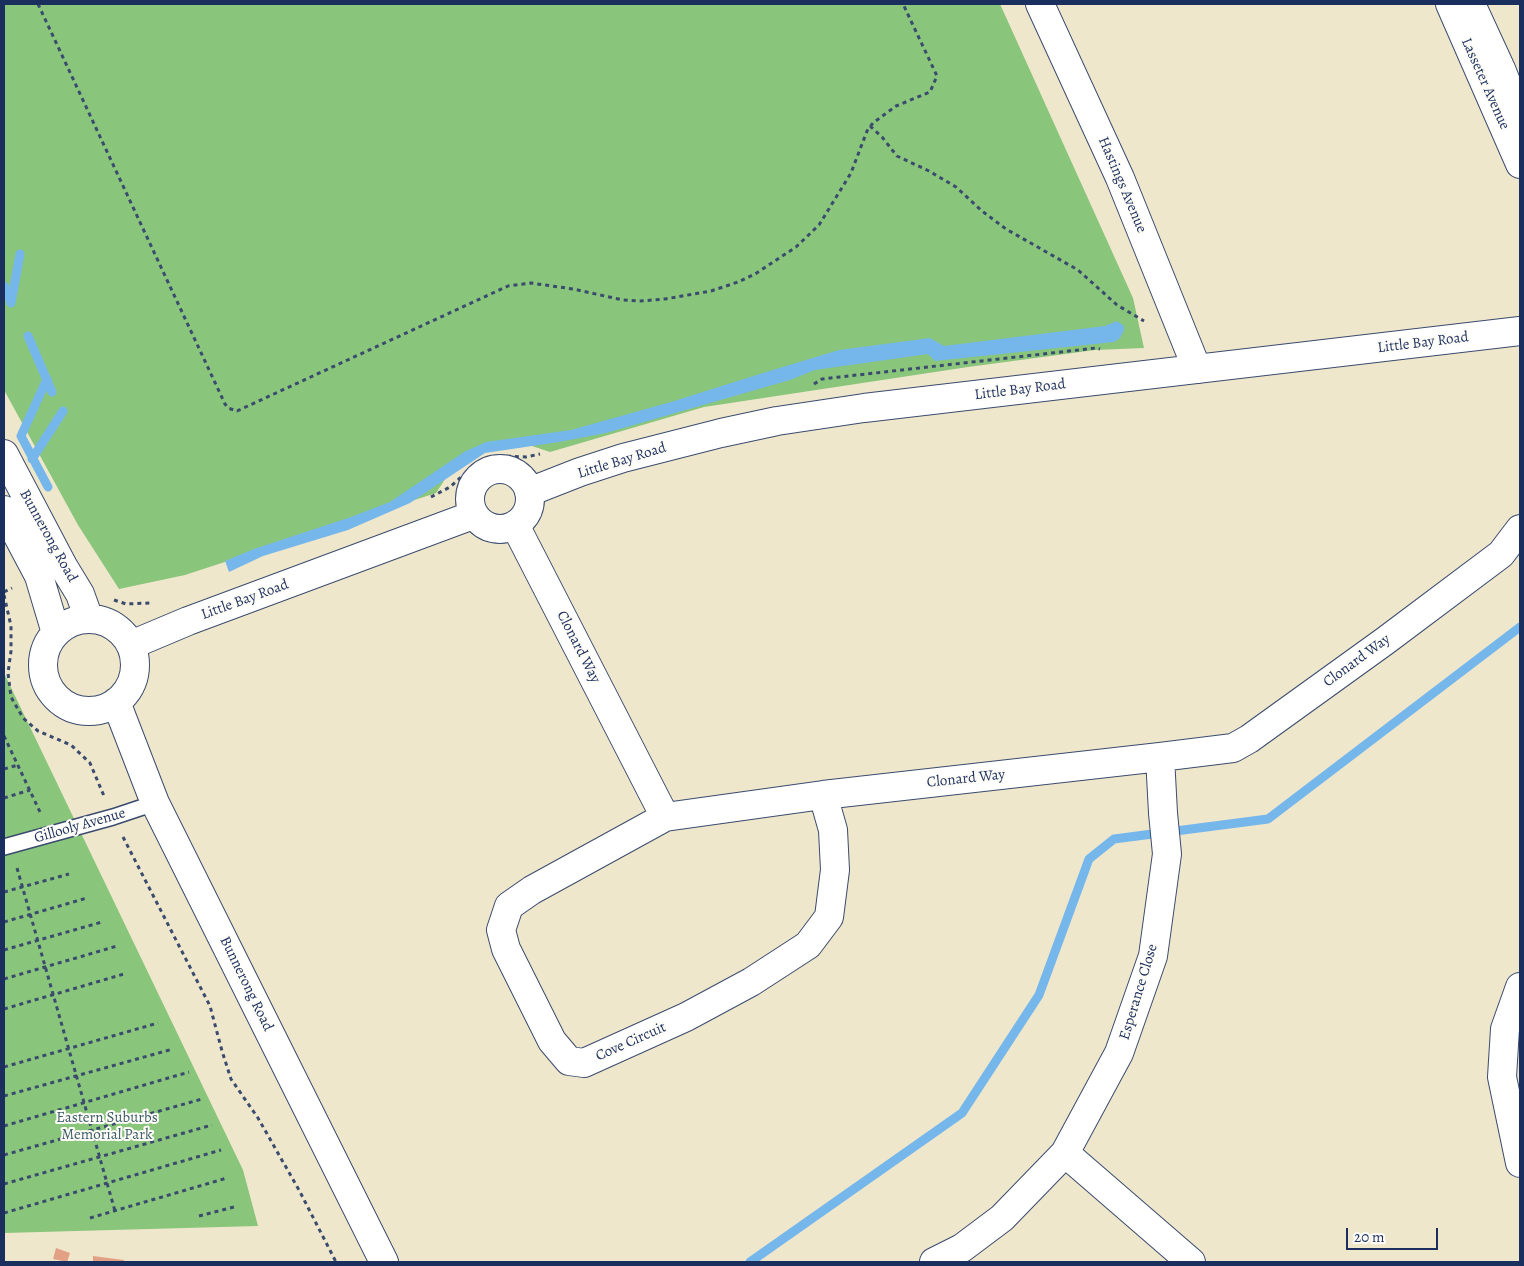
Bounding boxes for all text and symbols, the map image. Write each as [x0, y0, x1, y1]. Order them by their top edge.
street label: Lasseter Avenue [1457, 35, 1513, 133]
street label: Hastings Avenue [1094, 134, 1150, 236]
street label: Little Bay Road [1376, 328, 1470, 358]
street label: Little Bay Road [973, 375, 1067, 405]
street label: Little Bay Road [576, 439, 668, 483]
street label: Bunnerong Road [15, 486, 81, 586]
street label: Little Bay Road [199, 576, 291, 624]
street label: Clonard Way [552, 608, 604, 686]
street label: Clonard Way [1320, 631, 1394, 691]
street label: Clonard Way [926, 766, 1006, 792]
street label: Gillooly Avenue [32, 804, 128, 848]
street label: Bunnerong Road [215, 934, 277, 1034]
street label: Esperance Close [1116, 942, 1162, 1042]
street label: Cove Circuit [593, 1019, 669, 1065]
park label: Eastern Suburbs Memorial Park [56, 1109, 158, 1144]
scale bar [1349, 1218, 1442, 1250]
text: 20 m [1354, 1227, 1385, 1247]

